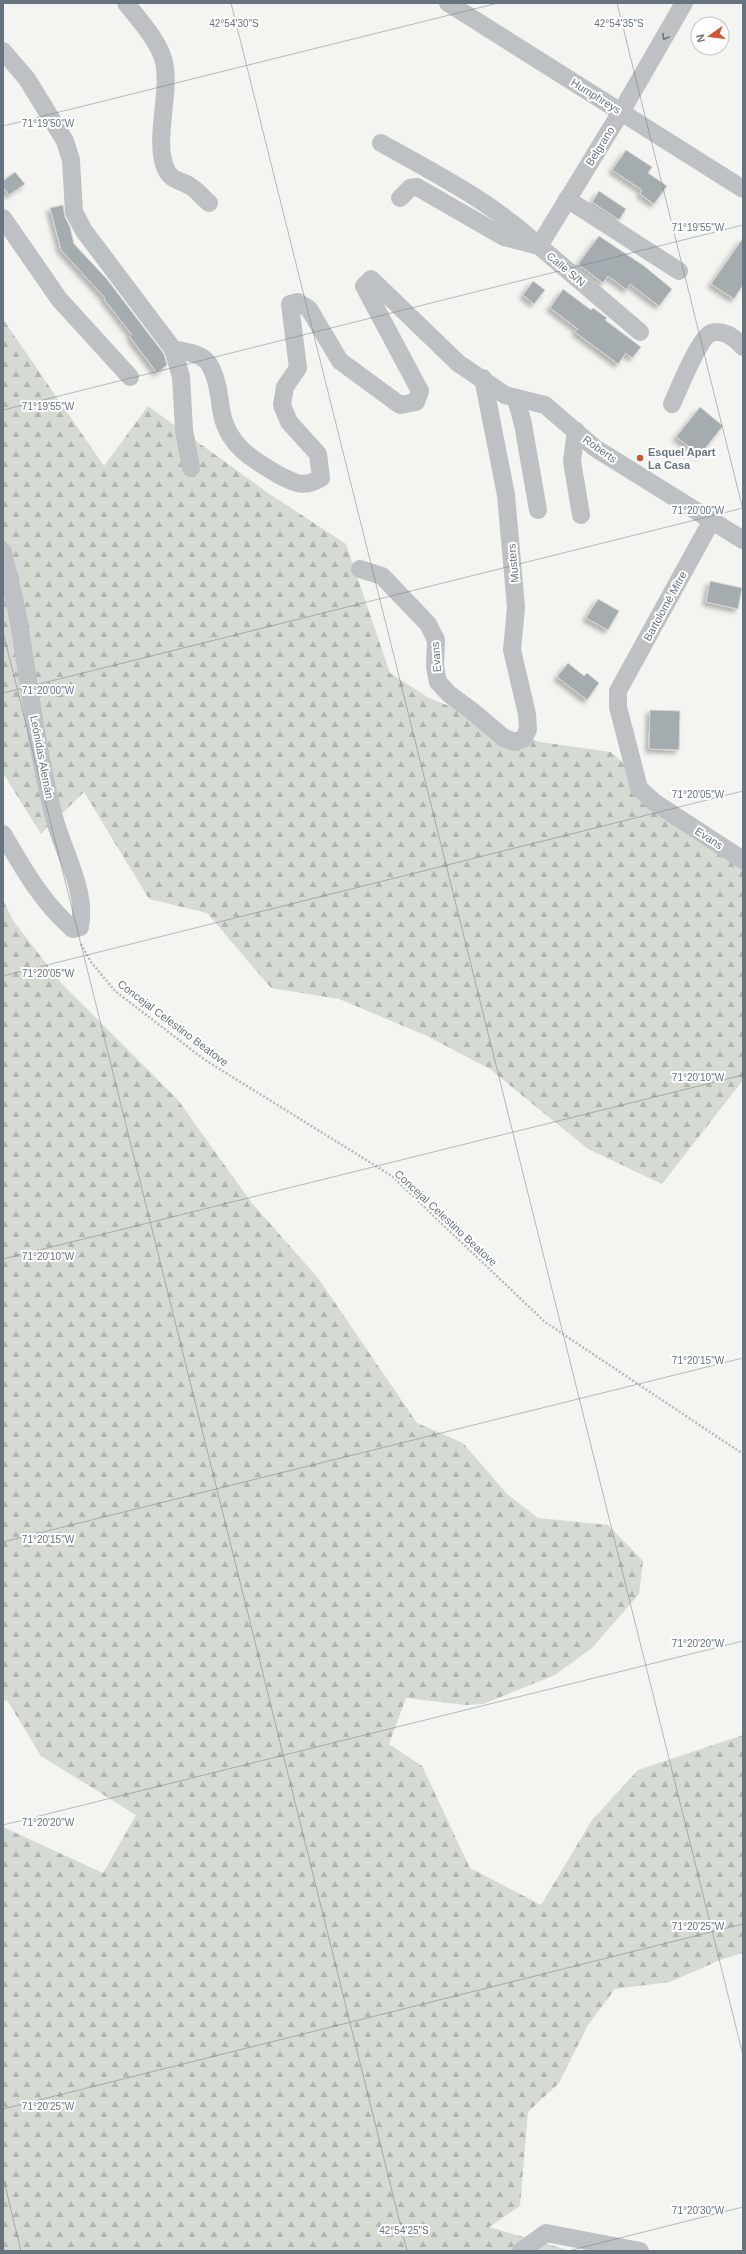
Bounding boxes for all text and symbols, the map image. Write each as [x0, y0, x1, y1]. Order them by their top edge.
north arrow [690, 16, 730, 56]
text: 42°54'30"S [209, 18, 259, 29]
text: 42°54'35"S [594, 18, 644, 29]
one-way arrow [662, 33, 669, 40]
text: N [694, 33, 707, 44]
street label: Humphreys [569, 76, 623, 116]
text: 71°19'50"W [22, 118, 75, 129]
street label: Belgrano [583, 124, 617, 168]
text: 71°19'55"W [672, 222, 725, 233]
street label: Calle S/N [544, 249, 588, 289]
text: 71°19'55"W [22, 401, 75, 412]
street label: Roberts [581, 433, 620, 465]
place label: Esquel Apart La Casa [648, 446, 716, 471]
marker: Esquel Apart La Casa [635, 453, 645, 463]
text: 71°20'00"W [672, 505, 725, 516]
street label: Musters [505, 542, 521, 583]
street label: Bartolomé Mitre [641, 569, 689, 643]
street label: Evans [429, 641, 443, 673]
text: 71°20'00"W [22, 685, 75, 696]
street label: Leónidas Alemán [28, 714, 56, 800]
text: 71°20'05"W [672, 789, 725, 800]
street label: Evans [693, 825, 726, 852]
text: 71°20'05"W [22, 968, 75, 979]
street label: Concejal Celestino Beatove [115, 978, 231, 1068]
text: 71°20'10"W [672, 1072, 725, 1083]
street label: Concejal Celestino Beatove [392, 1168, 500, 1268]
text: 71°20'10"W [22, 1251, 75, 1262]
text: 71°20'15"W [672, 1355, 725, 1366]
text: 71°20'15"W [22, 1534, 75, 1545]
text: 71°20'20"W [672, 1638, 725, 1649]
text: 71°20'20"W [22, 1817, 75, 1828]
text: 71°20'25"W [672, 1921, 725, 1932]
text: 71°20'25"W [22, 2101, 75, 2112]
text: 71°20'30"W [672, 2205, 725, 2216]
text: 42°54'25"S [379, 2225, 429, 2236]

